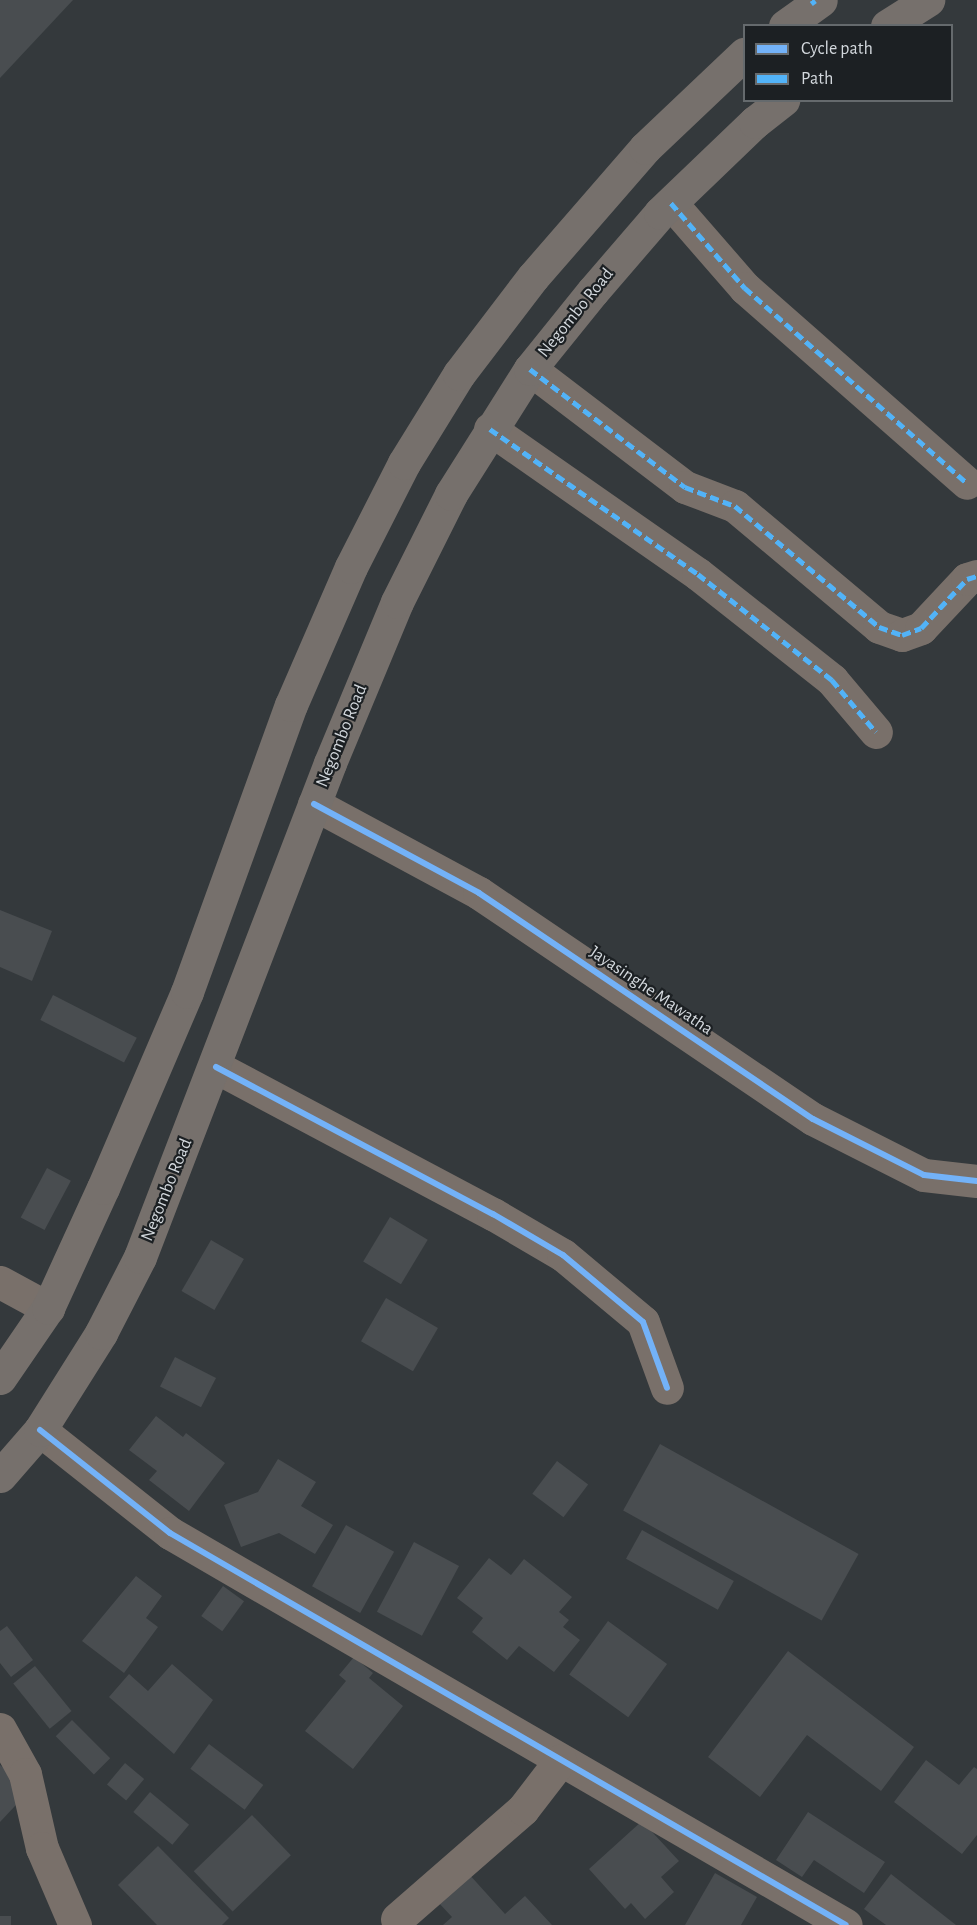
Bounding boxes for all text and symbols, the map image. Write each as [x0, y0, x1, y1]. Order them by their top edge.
legend [743, 24, 953, 102]
text: Cycle path [801, 40, 873, 58]
text: Path [801, 70, 833, 88]
street label: Negombo Road [533, 264, 619, 362]
street label: Negombo Road [312, 682, 372, 790]
street label: Jayasinghe Mawatha [585, 942, 717, 1040]
street label: Negombo Road [137, 1136, 197, 1244]

